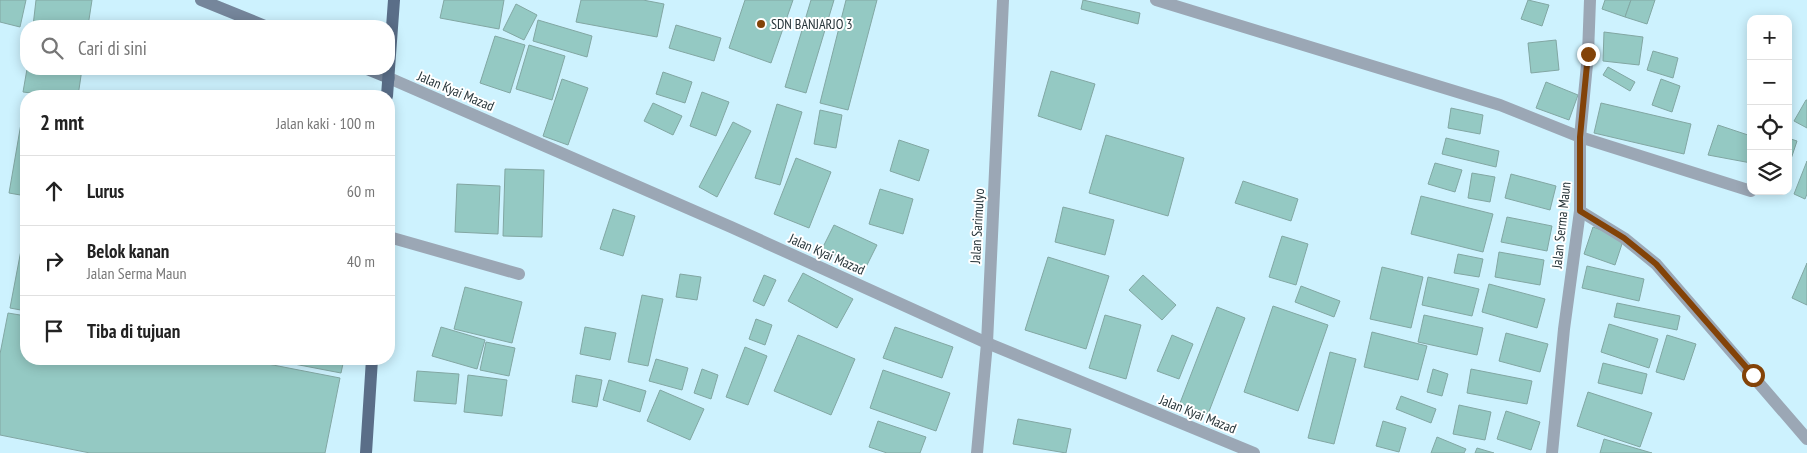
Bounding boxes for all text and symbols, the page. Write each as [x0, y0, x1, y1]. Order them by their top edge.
place label: SDN BANJARJO 3 [771, 15, 853, 33]
map controls [1747, 15, 1792, 195]
button: + [1747, 15, 1792, 60]
marker: SDN BANJARJO 3 [755, 18, 767, 30]
search box [20, 20, 395, 75]
icon: search [38, 34, 66, 62]
text: Cari di sini [78, 36, 147, 60]
route end [1577, 43, 1600, 66]
button: − [1747, 60, 1792, 105]
street label: Jalan Kyai Mazad [414, 66, 497, 115]
button: locate [1747, 105, 1792, 150]
text: 2 mnt [40, 109, 84, 136]
text: Jalan kaki · 100 m [276, 113, 375, 133]
button: layers [1747, 150, 1792, 195]
icon: ahead [40, 177, 68, 205]
text: Lurus [87, 179, 124, 203]
text: 60 m [347, 181, 375, 201]
street label: Jalan Serma Maun [1547, 181, 1574, 270]
street label: Jalan Sarimulyo [966, 188, 988, 265]
street label: Jalan Kyai Mazad [785, 229, 868, 279]
text: Belok kanan [87, 239, 169, 263]
icon: right [40, 247, 68, 275]
text: 40 m [347, 251, 375, 271]
text: Jalan Serma Maun [87, 263, 186, 283]
icon: arrive [40, 317, 68, 345]
text: Tiba di tujuan [87, 319, 180, 343]
route start [1742, 364, 1765, 387]
street label: Jalan Kyai Mazad [1156, 390, 1239, 438]

